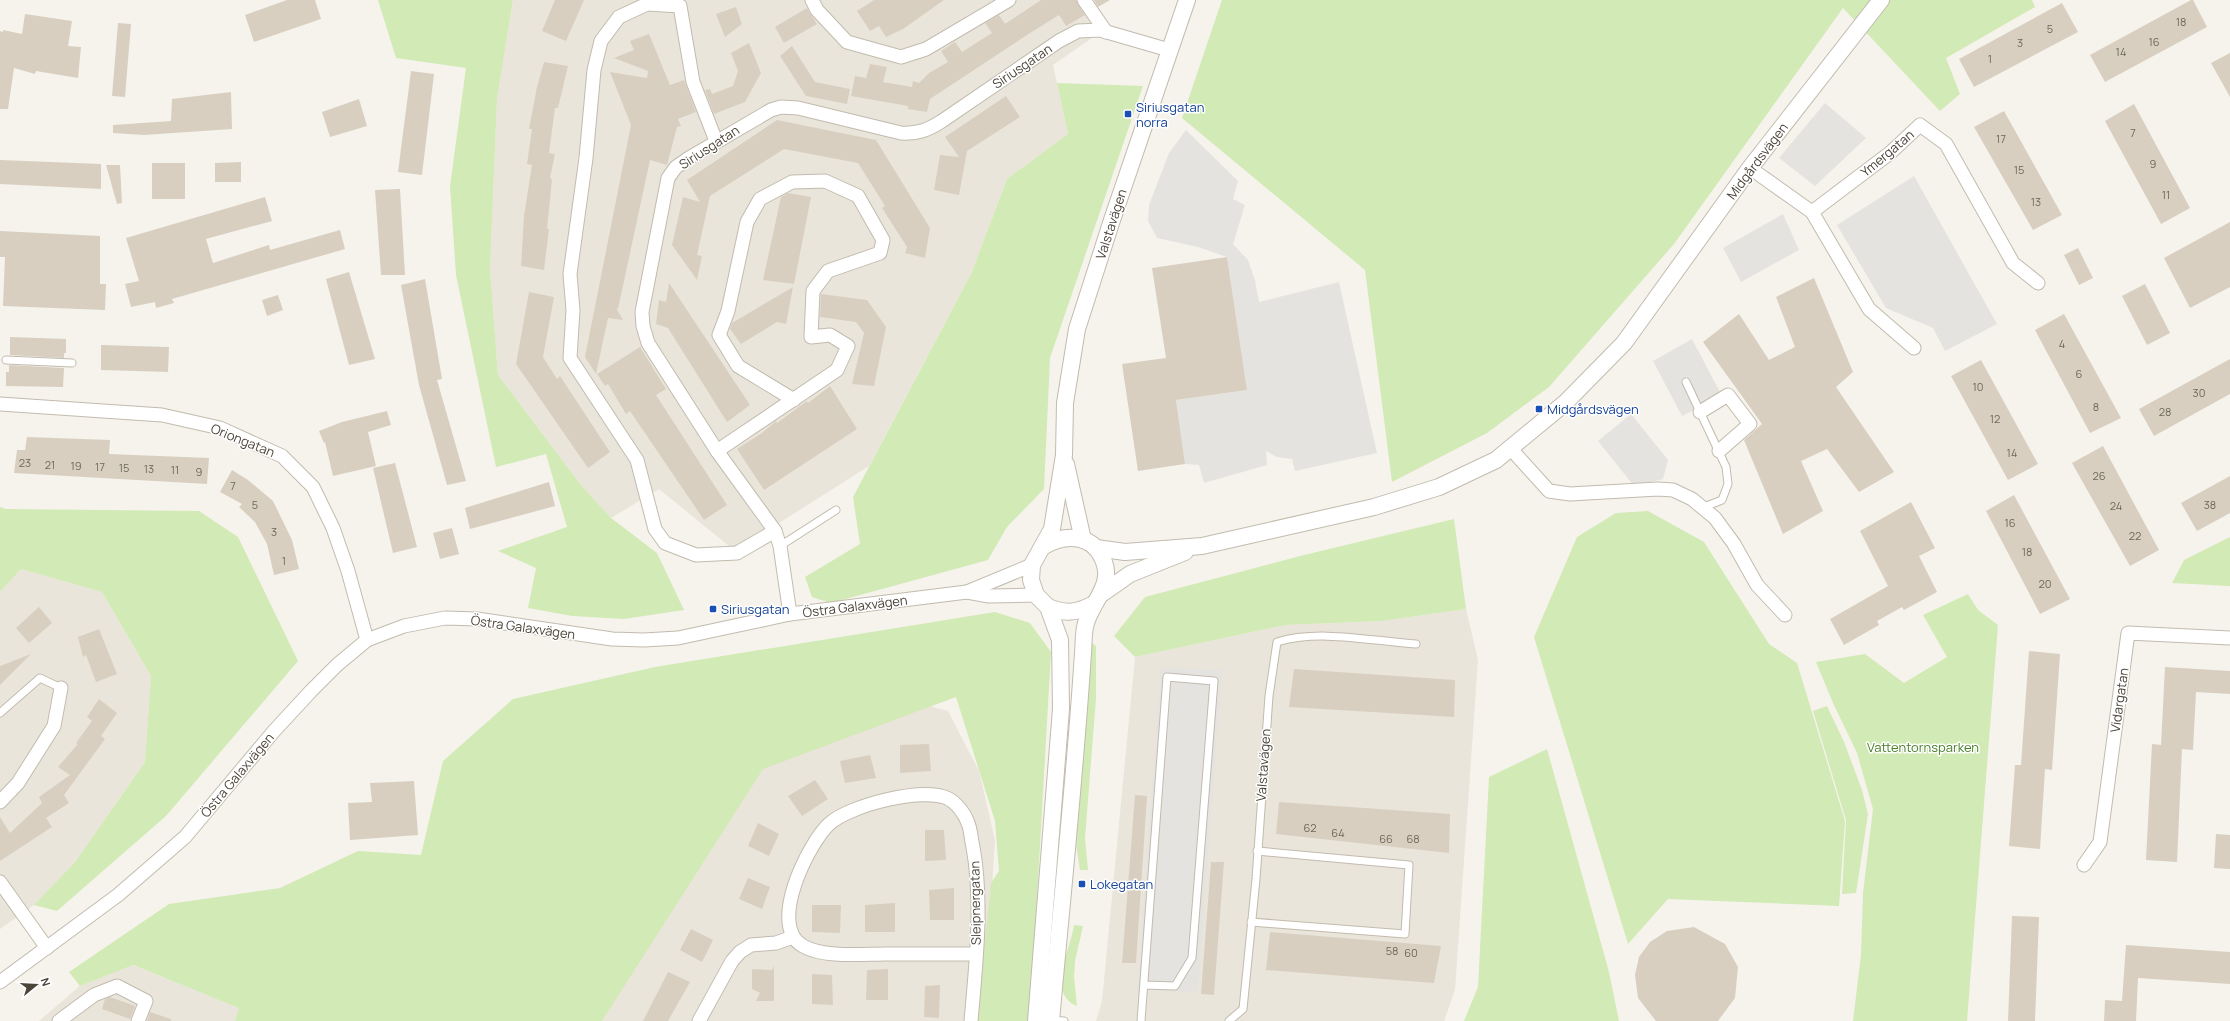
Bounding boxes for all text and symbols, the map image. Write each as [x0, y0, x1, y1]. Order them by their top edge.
house number: 18 [2176, 14, 2186, 29]
house number: 5 [2047, 21, 2053, 36]
house number: 16 [2148, 34, 2160, 49]
house number: 3 [2017, 35, 2023, 50]
street label: Siriusgatan [989, 39, 1055, 93]
house number: 14 [2116, 44, 2126, 59]
house number: 1 [1988, 51, 1992, 66]
place label: Siriusgatan norra [1136, 98, 1204, 131]
marker: Siriusgatan norra [1123, 109, 1133, 119]
street label: Midgårdsvägen [1722, 119, 1792, 203]
street label: Siriusgatan [675, 121, 743, 173]
street label: Ymergatan [1856, 125, 1918, 181]
house number: 7 [2130, 125, 2136, 140]
house number: 17 [1996, 131, 2006, 146]
house number: 9 [2150, 156, 2157, 171]
house number: 15 [2014, 162, 2024, 177]
street label: Valstavägen [1091, 187, 1131, 261]
house number: 11 [2162, 187, 2170, 202]
house number: 13 [2031, 194, 2041, 209]
house number: 4 [2059, 336, 2065, 351]
house number: 6 [2076, 366, 2083, 381]
house number: 10 [1972, 379, 1984, 394]
house number: 30 [2193, 385, 2205, 400]
house number: 8 [2093, 399, 2099, 414]
place label: Midgårdsvägen [1547, 400, 1639, 418]
marker: Midgårdsvägen [1534, 404, 1544, 414]
house number: 28 [2159, 404, 2171, 419]
house number: 12 [1990, 411, 2000, 426]
street label: Oriongatan [208, 419, 278, 461]
house number: 14 [2007, 445, 2017, 460]
house number: 23 [19, 455, 31, 470]
house number: 21 [45, 457, 55, 472]
house number: 19 [70, 458, 82, 473]
house number: 17 [95, 459, 105, 474]
house number: 15 [119, 460, 129, 475]
house number: 13 [144, 461, 154, 476]
house number: 11 [171, 462, 179, 477]
house number: 9 [196, 464, 203, 479]
house number: 26 [2092, 468, 2106, 483]
house number: 7 [230, 478, 236, 493]
house number: 5 [252, 497, 258, 512]
house number: 38 [2204, 497, 2216, 512]
house number: 24 [2110, 498, 2122, 513]
house number: 16 [2004, 515, 2016, 530]
house number: 3 [271, 524, 277, 539]
house number: 22 [2129, 528, 2141, 543]
house number: 18 [2022, 544, 2032, 559]
house number: 1 [282, 553, 286, 568]
house number: 20 [2039, 576, 2051, 591]
street label: Östra Galaxvägen [802, 591, 908, 621]
place label: Siriusgatan [721, 600, 789, 618]
marker: Siriusgatan [708, 604, 718, 614]
street label: Östra Galaxvägen [470, 611, 576, 643]
street label: Vidargatan [2106, 667, 2132, 733]
street label: Valstavägen [1251, 728, 1275, 802]
street label: Östra Galaxvägen [196, 729, 278, 821]
park label: Vattentornsparken [1867, 738, 1979, 756]
house number: 62 [1303, 820, 1317, 835]
house number: 64 [1331, 825, 1345, 840]
house number: 66 [1379, 831, 1393, 846]
house number: 68 [1406, 831, 1420, 846]
street label: Sleipnergatan [965, 861, 985, 945]
place label: Lokegatan [1090, 875, 1153, 893]
marker: Lokegatan [1077, 879, 1087, 889]
house number: 58 [1386, 943, 1398, 958]
house number: 60 [1404, 945, 1418, 960]
north arrow [16, 965, 56, 1005]
text: N [38, 976, 54, 988]

